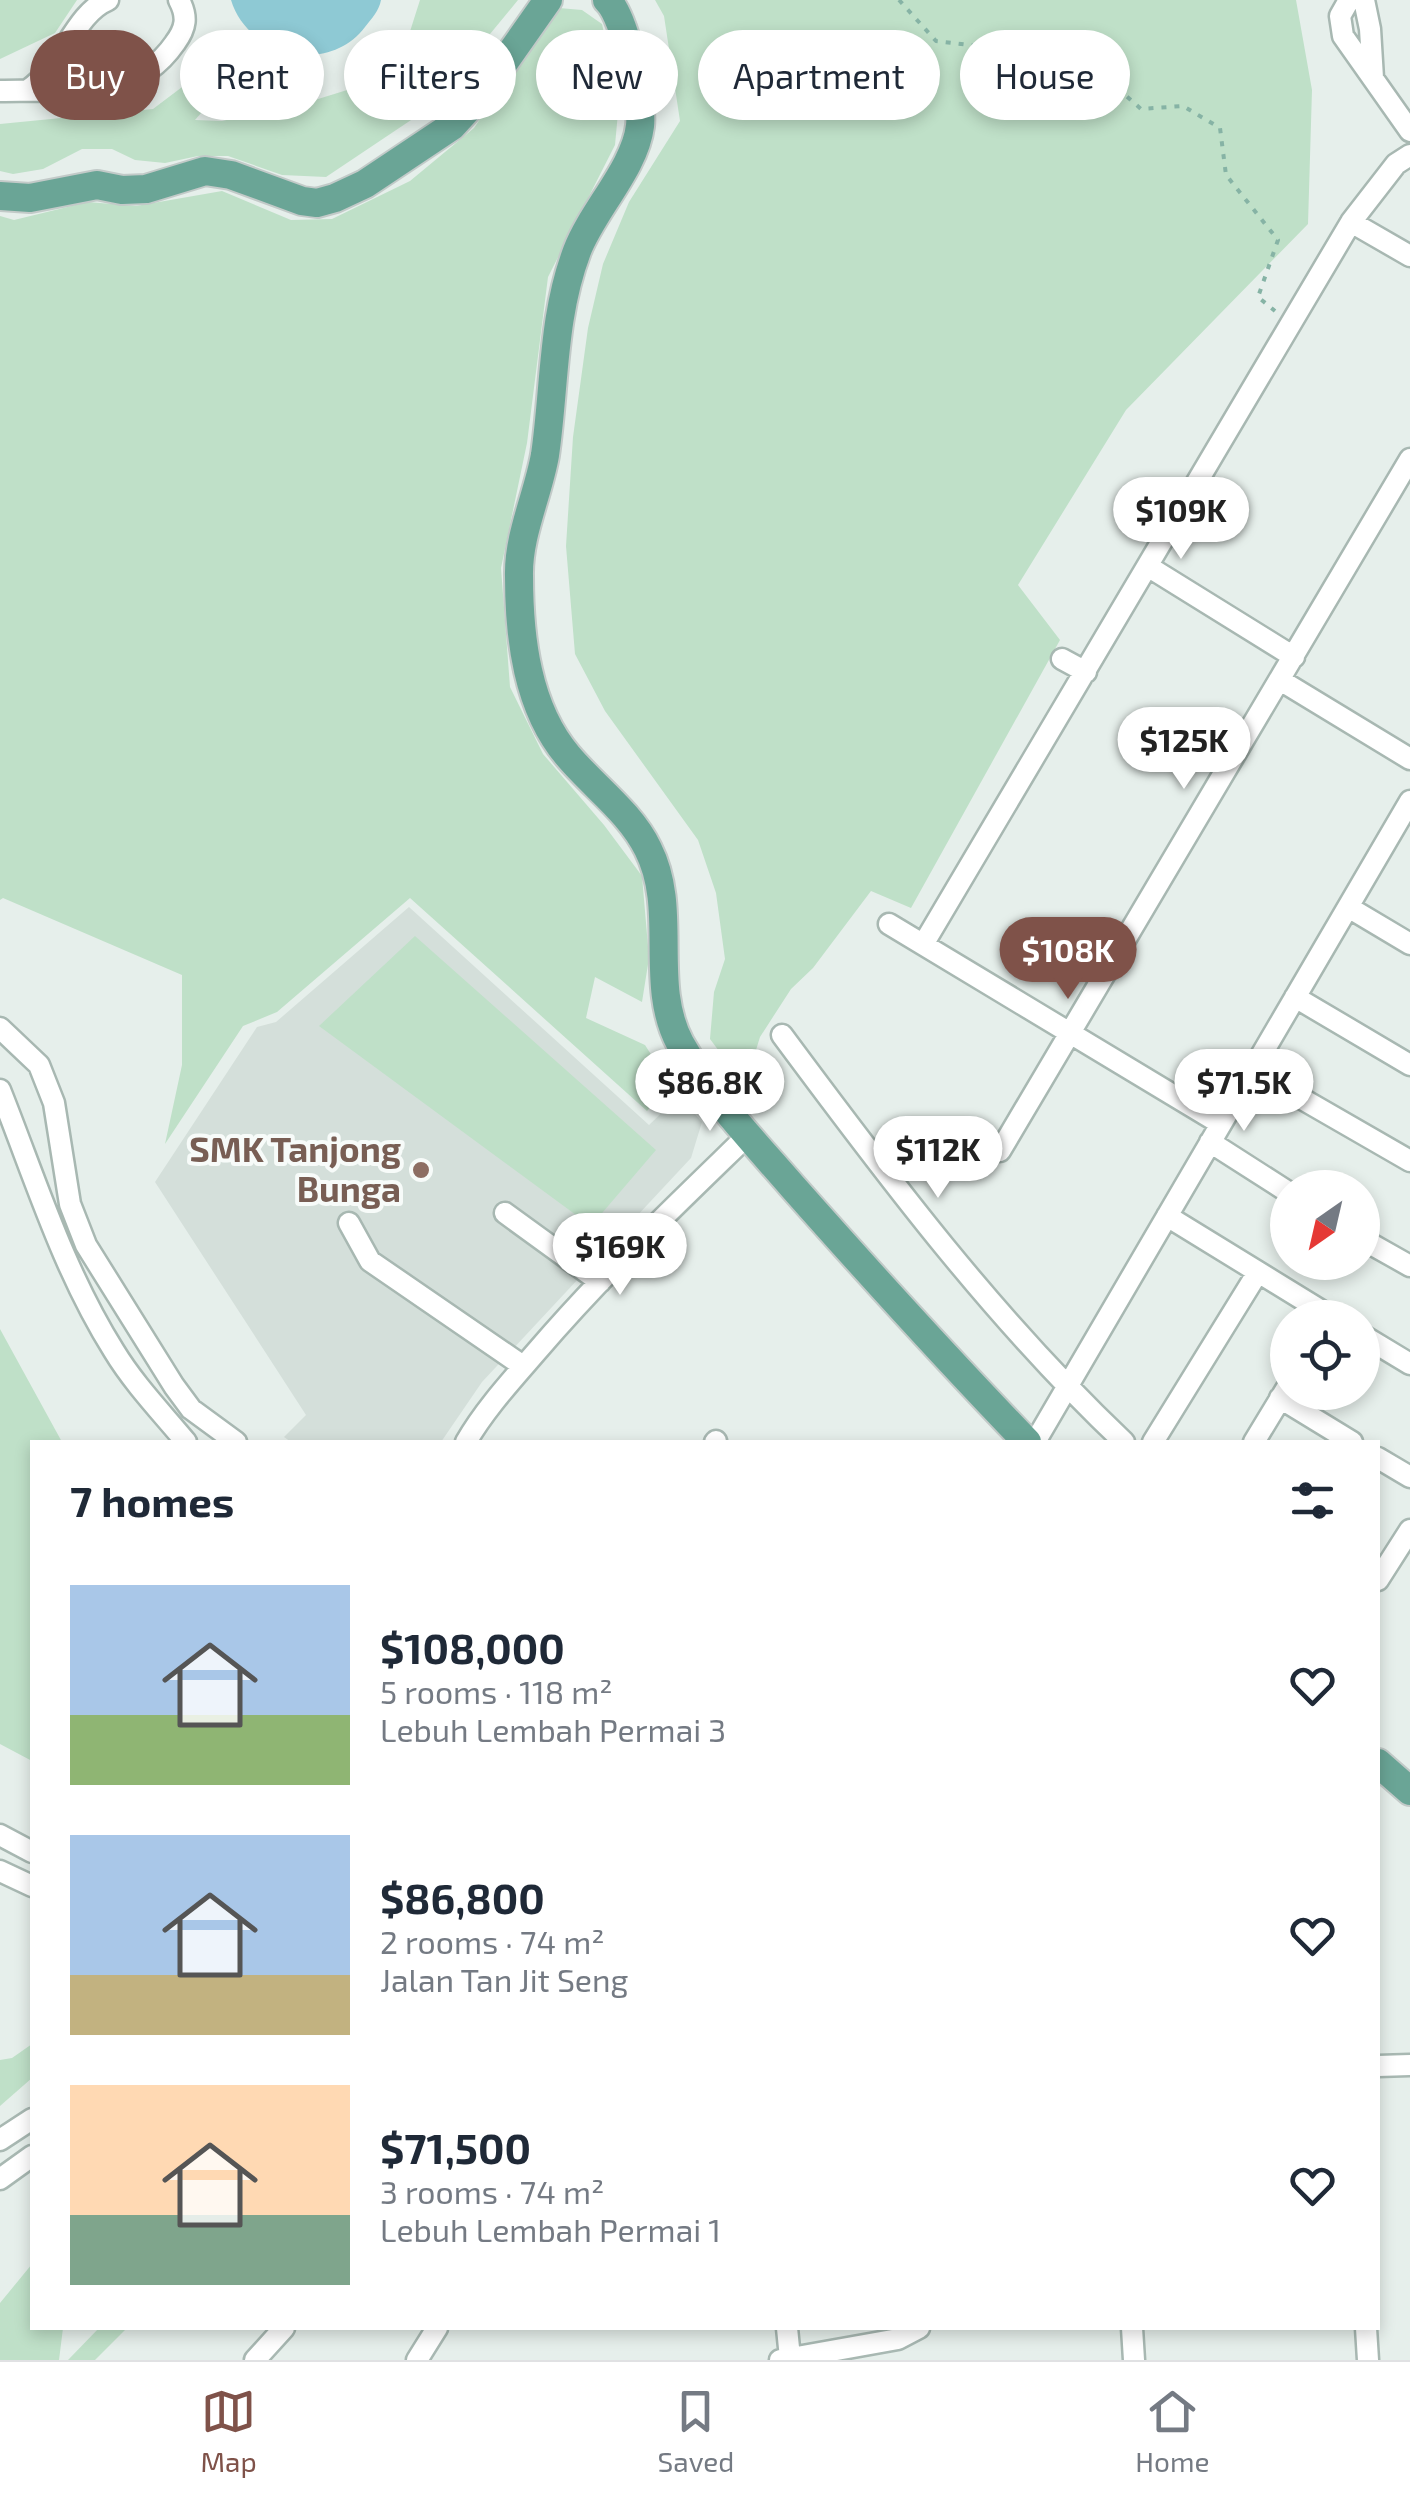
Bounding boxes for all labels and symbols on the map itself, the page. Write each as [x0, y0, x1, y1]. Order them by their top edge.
pin: $109K [1111, 477, 1251, 562]
pin: $125K [1114, 707, 1254, 792]
pin: $108K [998, 917, 1138, 1002]
pin: $86.8K [629, 1049, 791, 1134]
pin: $71.5K [1163, 1049, 1325, 1134]
pin: $112K [868, 1116, 1008, 1201]
place label: SMK Tanjong Bunga [189, 1127, 401, 1209]
marker: SMK Tanjong Bunga [410, 1159, 432, 1181]
north arrow [1270, 1170, 1380, 1280]
pin: $169K [550, 1213, 690, 1298]

